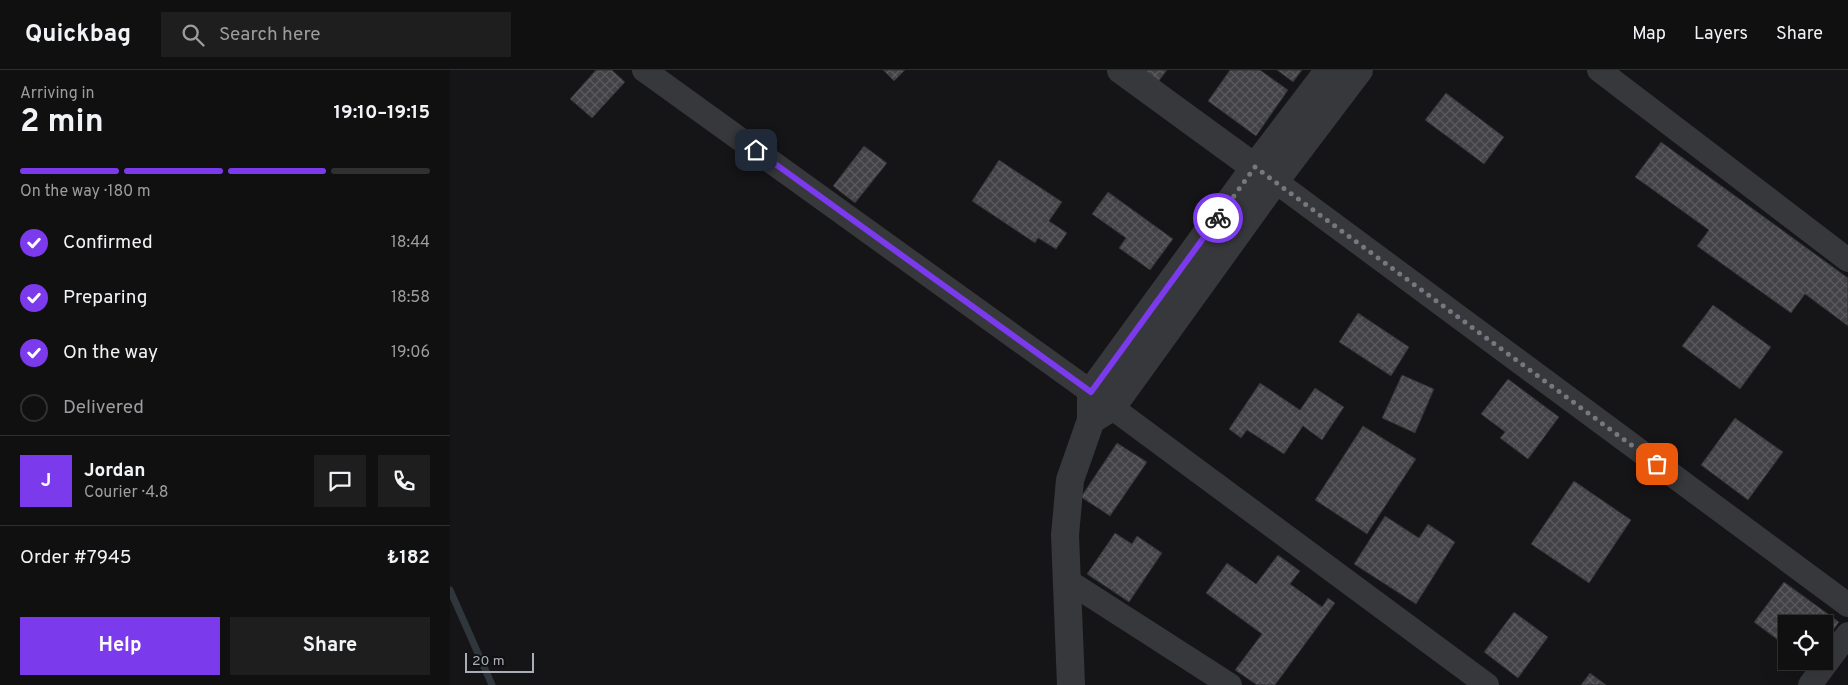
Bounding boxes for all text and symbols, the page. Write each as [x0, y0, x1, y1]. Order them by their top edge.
search box [161, 12, 511, 57]
text: Quickbag [25, 20, 131, 50]
icon: search [179, 21, 207, 49]
text: Search here [219, 23, 321, 47]
text: Map [1632, 23, 1666, 46]
text: Layers [1694, 23, 1748, 46]
text: Share [1776, 23, 1823, 46]
text: Arriving in [20, 84, 95, 104]
text: 19:10–19:15 [333, 101, 430, 125]
text: 2 min [20, 103, 104, 143]
pin [735, 129, 777, 171]
icon: home [742, 136, 770, 164]
text: On the way · 180 m [20, 182, 151, 202]
courier [1193, 193, 1243, 243]
icon: bike [1204, 204, 1232, 232]
icon: check [20, 229, 48, 257]
text: Confirmed [63, 231, 153, 255]
text: 18:44 [391, 233, 430, 253]
icon: check [20, 284, 48, 312]
text: Preparing [63, 286, 147, 310]
text: 18:58 [391, 288, 430, 308]
icon: check [20, 339, 48, 367]
text: On the way [63, 341, 158, 365]
text: 19:06 [391, 343, 430, 363]
text: Delivered [63, 396, 144, 420]
pin [1636, 443, 1678, 485]
icon: bag [1643, 450, 1671, 478]
button: chat [314, 455, 366, 507]
button: phone [378, 455, 430, 507]
text: Jordan [84, 459, 146, 483]
text: J [41, 469, 51, 493]
text: Courier · 4.8 [84, 483, 168, 503]
text: Order #7945 [20, 546, 132, 570]
text: ₺182 [387, 546, 430, 570]
map controls [1778, 615, 1833, 670]
button: locate [1778, 615, 1833, 670]
button: Help [20, 617, 220, 675]
button: Share [230, 617, 430, 675]
scale bar [465, 650, 534, 673]
text: 20 m [472, 653, 505, 670]

